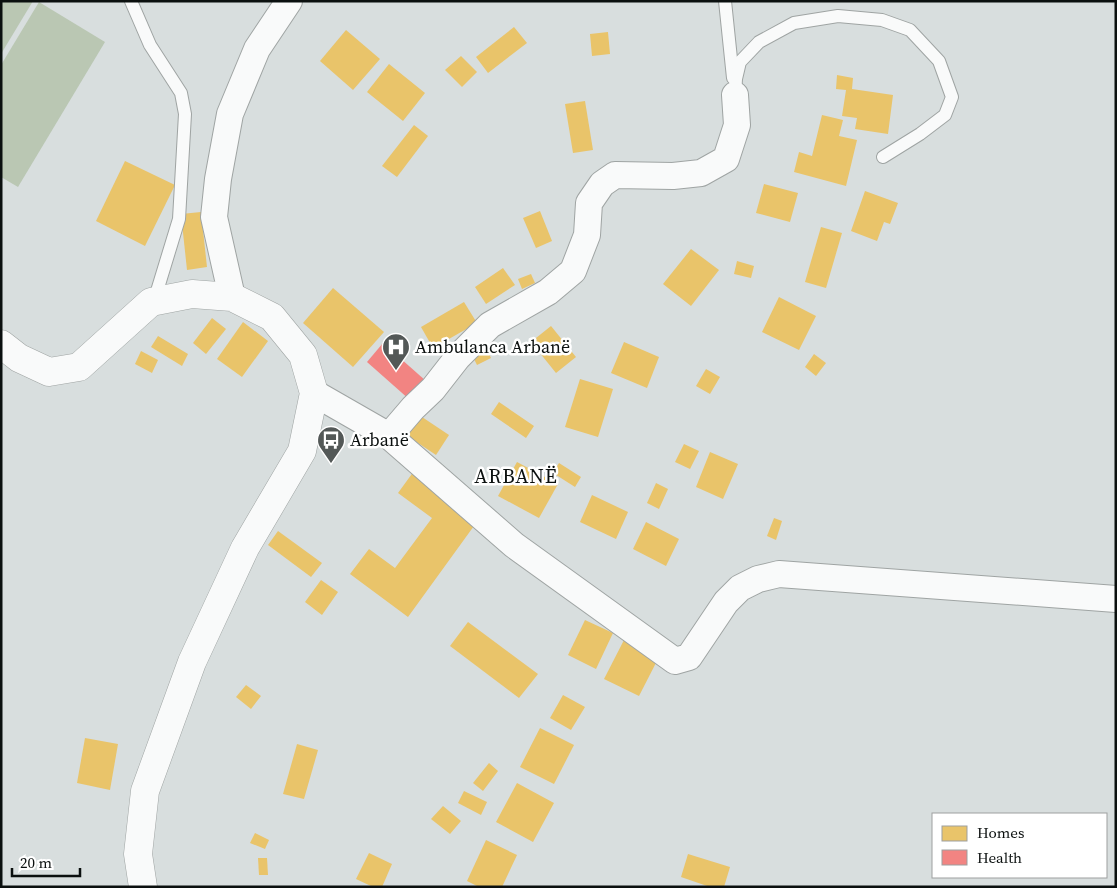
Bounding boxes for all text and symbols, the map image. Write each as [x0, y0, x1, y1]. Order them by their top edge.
hospital icon: Ambulanca Arbanë [381, 332, 411, 371]
place label: Ambulanca Arbanë [415, 334, 570, 359]
bus stop icon: Arbanë [316, 425, 346, 464]
place label: Arbanë [350, 427, 409, 452]
district label: ARBANË [474, 462, 558, 490]
legend [932, 813, 1107, 878]
text: Homes [977, 822, 1024, 843]
scale bar [12, 846, 80, 878]
text: Health [977, 847, 1022, 868]
text: 20 m [20, 852, 52, 873]

